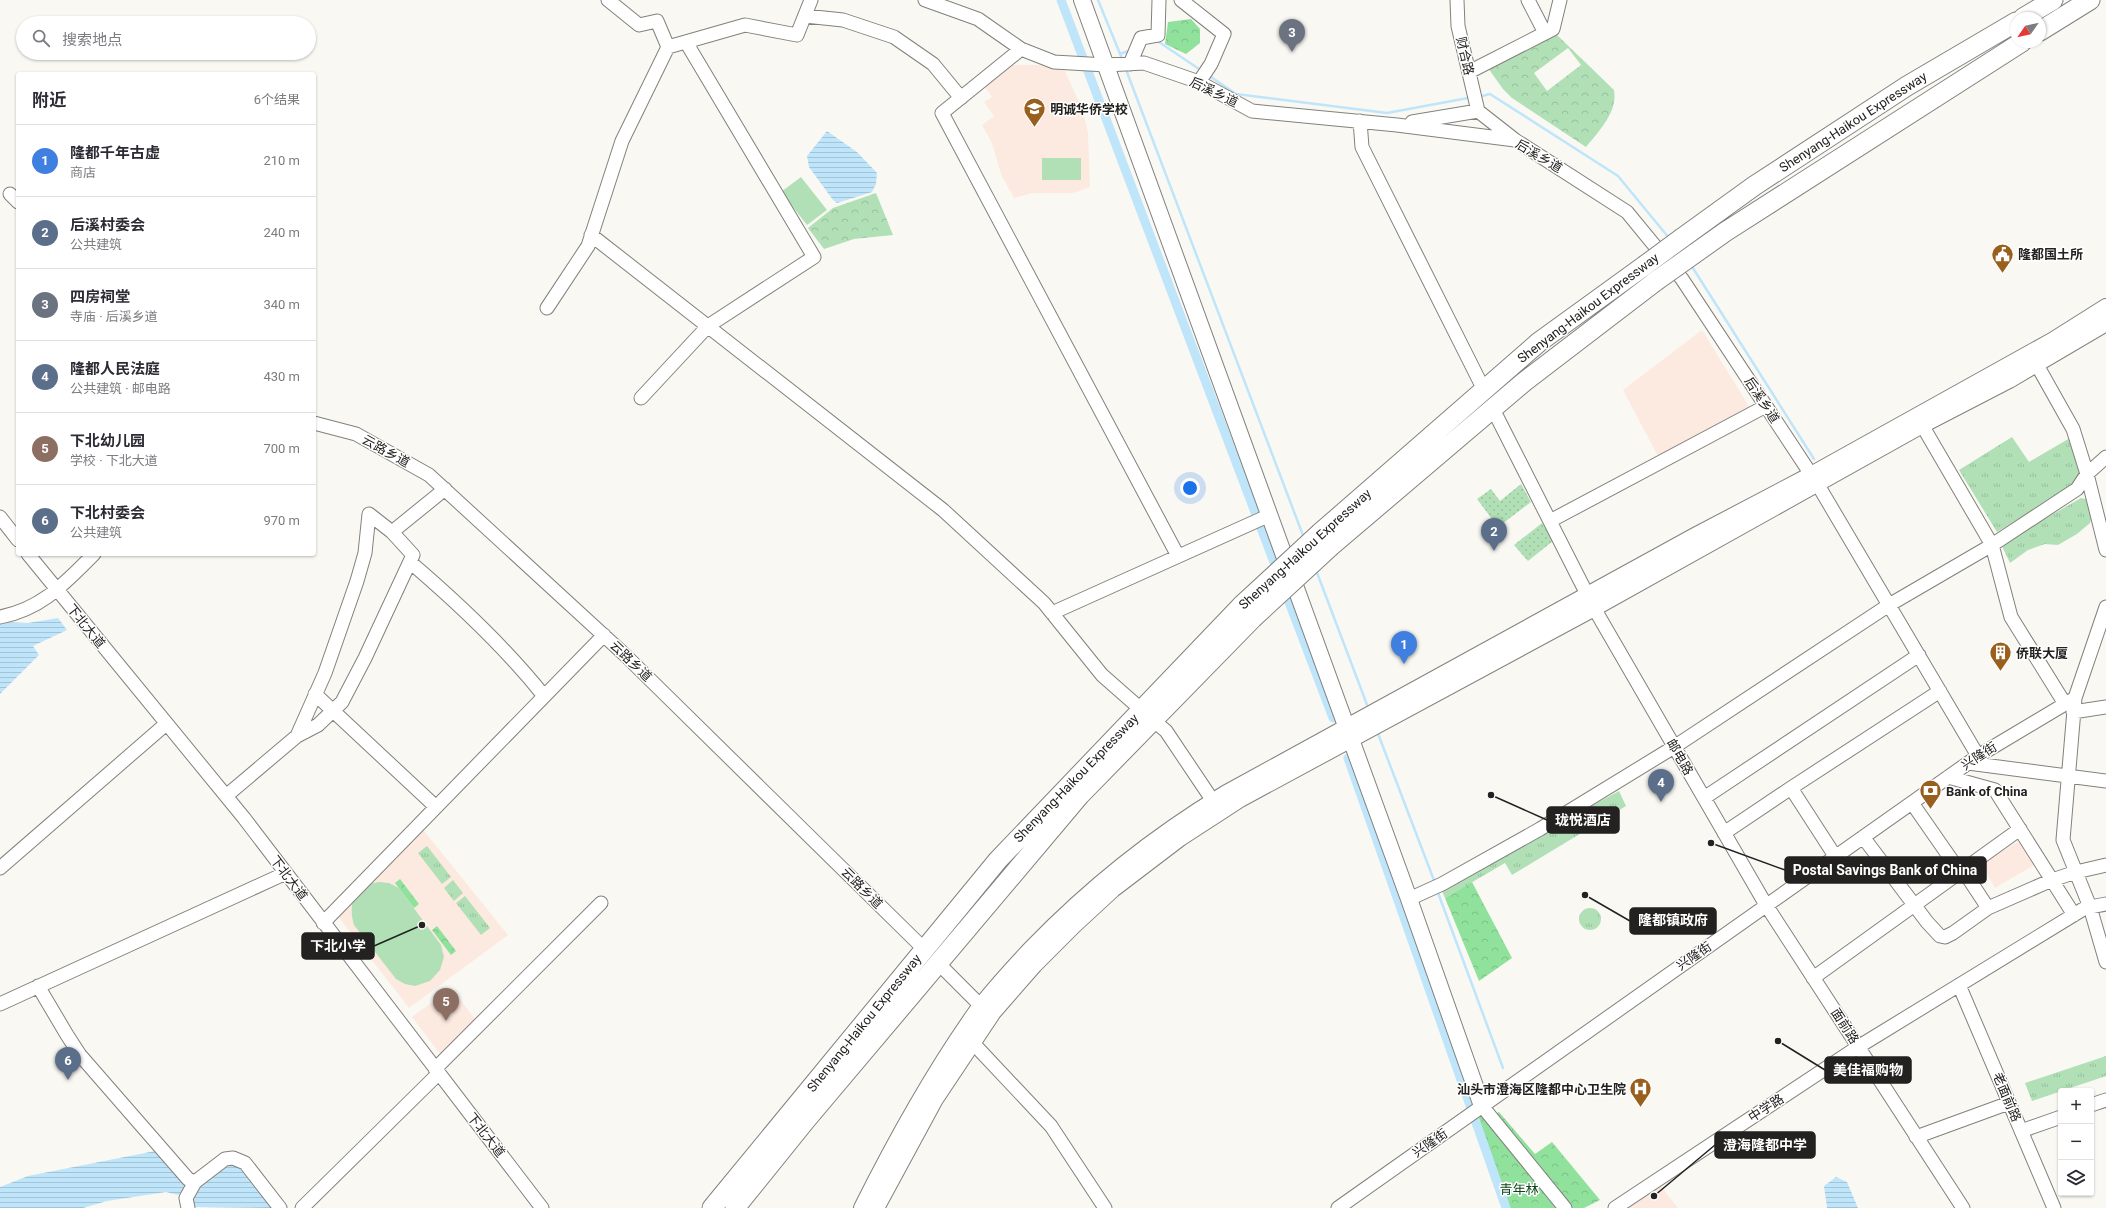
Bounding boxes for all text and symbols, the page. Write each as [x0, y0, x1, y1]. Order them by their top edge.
north arrow [2010, 12, 2046, 48]
search box [16, 16, 316, 60]
pin: 3 [1279, 19, 1305, 52]
icon: search [30, 27, 52, 49]
text: 搜索地点 [62, 31, 122, 49]
street label: 财合路 [1453, 35, 1477, 77]
street label: Shenyang-Haikou Expressway [1777, 69, 1929, 175]
street label: 后溪乡道 [1187, 74, 1241, 110]
text: 附近 [32, 90, 66, 110]
text: 6个结果 [254, 92, 300, 107]
school or university icon: 明诚华侨学校 [1022, 96, 1048, 129]
place label: 明诚华侨学校 [1050, 102, 1128, 117]
street label: 后溪乡道 [1513, 136, 1565, 176]
text: 隆都千年古虚 [70, 144, 160, 162]
text: 1 [41, 153, 49, 168]
text: 210 m [263, 153, 300, 168]
text: 商店 [70, 165, 96, 180]
text: 后溪村委会 [70, 216, 145, 234]
text: 2 [41, 225, 49, 240]
text: 240 m [263, 225, 300, 240]
text: 公共建筑 [70, 237, 122, 252]
public building icon: 隆都国土所 [1990, 241, 2016, 274]
place label: 隆都国土所 [2018, 247, 2083, 262]
street label: Shenyang-Haikou Expressway [1515, 250, 1661, 366]
text: 四房祠堂 [70, 288, 130, 306]
text: 3 [41, 297, 49, 312]
text: 340 m [263, 297, 300, 312]
text: 寺庙 · 后溪乡道 [70, 309, 158, 324]
text: 隆都人民法庭 [70, 360, 160, 378]
text: 4 [41, 369, 49, 384]
text: 430 m [263, 369, 300, 384]
street label: 后溪乡道 [1742, 374, 1782, 426]
text: 公共建筑 · 邮电路 [70, 381, 171, 396]
text: 下北幼儿园 [70, 432, 145, 450]
street label: 云路乡道 [360, 432, 412, 470]
text: 5 [41, 441, 49, 456]
text: 700 m [263, 441, 300, 456]
text: 学校 · 下北大道 [70, 453, 158, 468]
your location [1180, 478, 1200, 498]
street label: Shenyang-Haikou Expressway [1236, 486, 1374, 612]
text: 下北村委会 [70, 504, 145, 522]
text: 6 [41, 513, 49, 528]
text: 970 m [263, 513, 300, 528]
pin: 2 [1481, 518, 1507, 551]
text: 公共建筑 [70, 525, 122, 540]
street label: 下北大道 [64, 601, 108, 651]
pin: 1 [1391, 631, 1417, 664]
street label: 云路乡道 [607, 638, 655, 684]
building icon: 侨联大厦 [1988, 640, 2014, 673]
place label: 侨联大厦 [2016, 646, 2068, 661]
street label: Shenyang-Haikou Expressway [1011, 711, 1141, 845]
street label: 邮电路 [1664, 736, 1696, 778]
street label: 兴隆街 [1959, 739, 1999, 773]
pin: 4 [1648, 769, 1674, 802]
bank icon: Bank of China [1918, 778, 1944, 811]
place label: Bank of China [1946, 784, 2027, 799]
callout: 珑悦酒店 [1547, 807, 1619, 833]
text: 珑悦酒店 [1555, 812, 1611, 828]
street label: 下北大道 [267, 853, 311, 903]
callout: Postal Savings Bank of China [1785, 857, 1986, 883]
text: Postal Savings Bank of China [1793, 862, 1978, 878]
street label: 云路乡道 [838, 864, 886, 912]
callout: 隆都镇政府 [1630, 908, 1716, 934]
text: 隆都镇政府 [1638, 912, 1708, 928]
callout: 下北小学 [302, 933, 374, 959]
text: 下北小学 [310, 938, 366, 954]
street label: 兴隆街 [1674, 939, 1714, 973]
street label: Shenyang-Haikou Expressway [804, 951, 924, 1095]
pin: 5 [433, 988, 459, 1021]
street label: 面前路 [1828, 1006, 1862, 1046]
pin: 6 [55, 1047, 81, 1080]
callout: 美佳福购物 [1825, 1057, 1911, 1083]
text: 美佳福购物 [1833, 1062, 1903, 1078]
street label: 老面前路 [1990, 1070, 2024, 1124]
hospital icon: 汕头市澄海区隆都中心卫生院 [1628, 1076, 1654, 1109]
place label: 汕头市澄海区隆都中心卫生院 [1457, 1082, 1626, 1097]
map controls [2058, 1088, 2094, 1196]
button: + [2058, 1088, 2094, 1124]
street label: 中学路 [1746, 1091, 1786, 1125]
street label: 下北大道 [464, 1110, 508, 1160]
button: − [2058, 1124, 2094, 1160]
street label: 兴隆街 [1410, 1126, 1450, 1160]
callout: 澄海隆都中学 [1715, 1132, 1815, 1158]
text: 澄海隆都中学 [1723, 1137, 1807, 1153]
button: layers [2058, 1160, 2094, 1196]
park label: 青年林 [1499, 1182, 1539, 1197]

